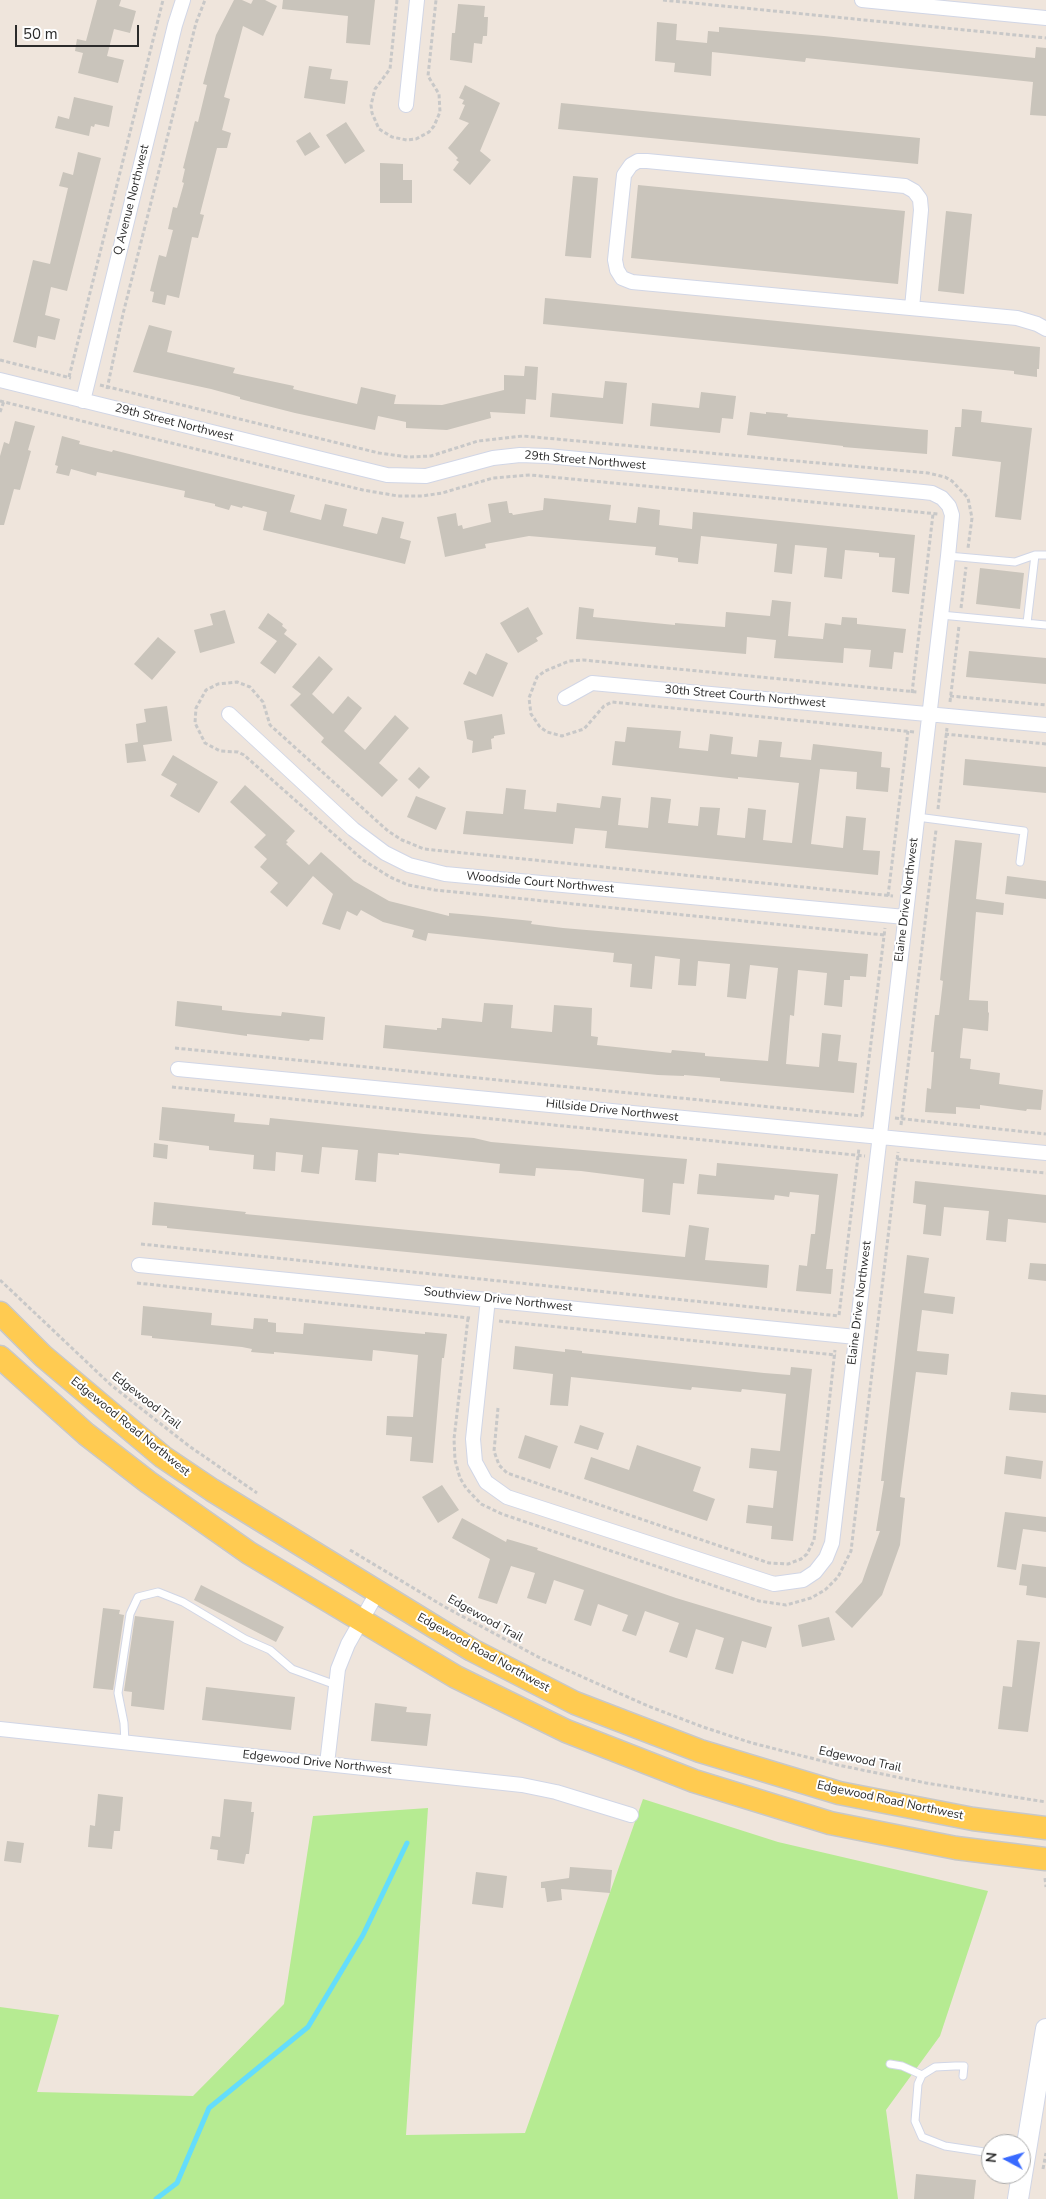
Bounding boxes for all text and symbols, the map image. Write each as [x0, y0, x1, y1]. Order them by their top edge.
scale bar [18, 15, 141, 47]
text: 50 m [23, 24, 58, 44]
street label: Q Avenue Northwest [111, 143, 153, 257]
street label: 29th Street Northwest [113, 401, 235, 445]
street label: 29th Street Northwest [524, 449, 646, 473]
street label: 30th Street Courth Northwest [664, 683, 826, 711]
street label: Elaine Drive Northwest [892, 837, 922, 963]
street label: Woodside Court Northwest [466, 869, 614, 897]
street label: Hillside Drive Northwest [545, 1097, 679, 1125]
street label: Elaine Drive Northwest [845, 1240, 875, 1366]
street label: Southview Drive Northwest [423, 1285, 573, 1315]
street label: Edgewood Trail [108, 1369, 184, 1433]
street label: Edgewood Road Northwest [68, 1374, 192, 1480]
street label: Edgewood Trail [445, 1592, 525, 1646]
street label: Edgewood Road Northwest [414, 1611, 552, 1695]
street label: Edgewood Trail [817, 1744, 903, 1776]
street label: Edgewood Drive Northwest [242, 1748, 392, 1778]
street label: Edgewood Road Northwest [816, 1778, 964, 1824]
north arrow [981, 2134, 1031, 2184]
text: N [982, 2151, 1002, 2164]

